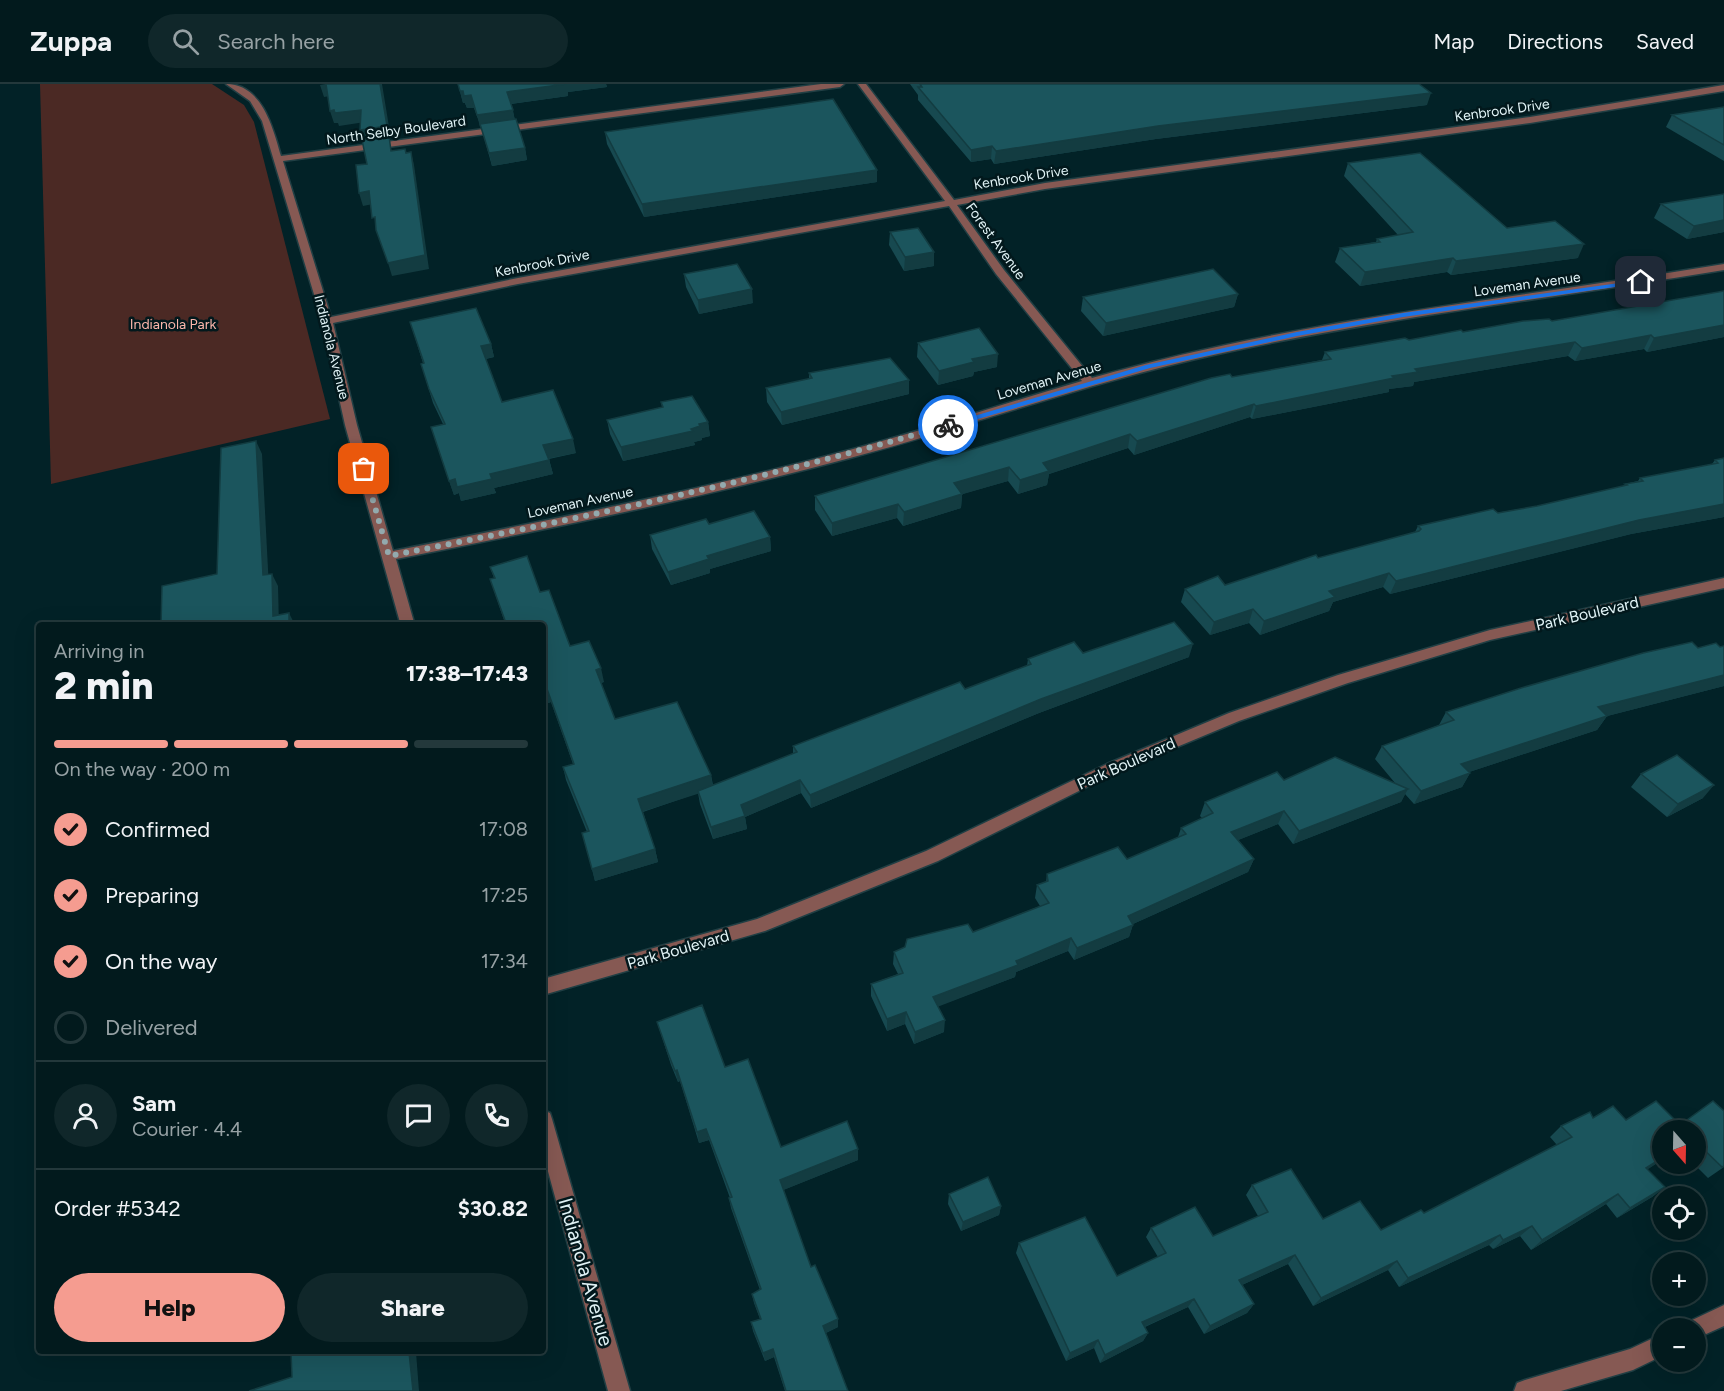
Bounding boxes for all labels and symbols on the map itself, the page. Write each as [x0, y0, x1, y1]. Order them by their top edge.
street label: Kenbrook Drive [1454, 95, 1551, 126]
street label: North Selby Boulevard [325, 112, 467, 149]
street label: Kenbrook Drive [972, 162, 1070, 193]
street label: Forest Avenue [962, 200, 1029, 283]
street label: Kenbrook Drive [494, 246, 591, 281]
pin [1615, 256, 1666, 307]
street label: Loveman Avenue [1473, 269, 1582, 300]
street label: Indianola Avenue [310, 293, 353, 402]
park label: Indianola Park [130, 316, 216, 333]
street label: Loveman Avenue [995, 357, 1104, 403]
courier [918, 395, 978, 455]
pin [338, 443, 389, 494]
street label: Loveman Avenue [526, 483, 635, 522]
street label: Park Boulevard [1534, 592, 1641, 635]
street label: Park Boulevard [1074, 733, 1178, 794]
street label: Park Boulevard [625, 926, 731, 973]
north arrow [1652, 1120, 1706, 1174]
street label: Indianola Avenue [553, 1195, 619, 1349]

